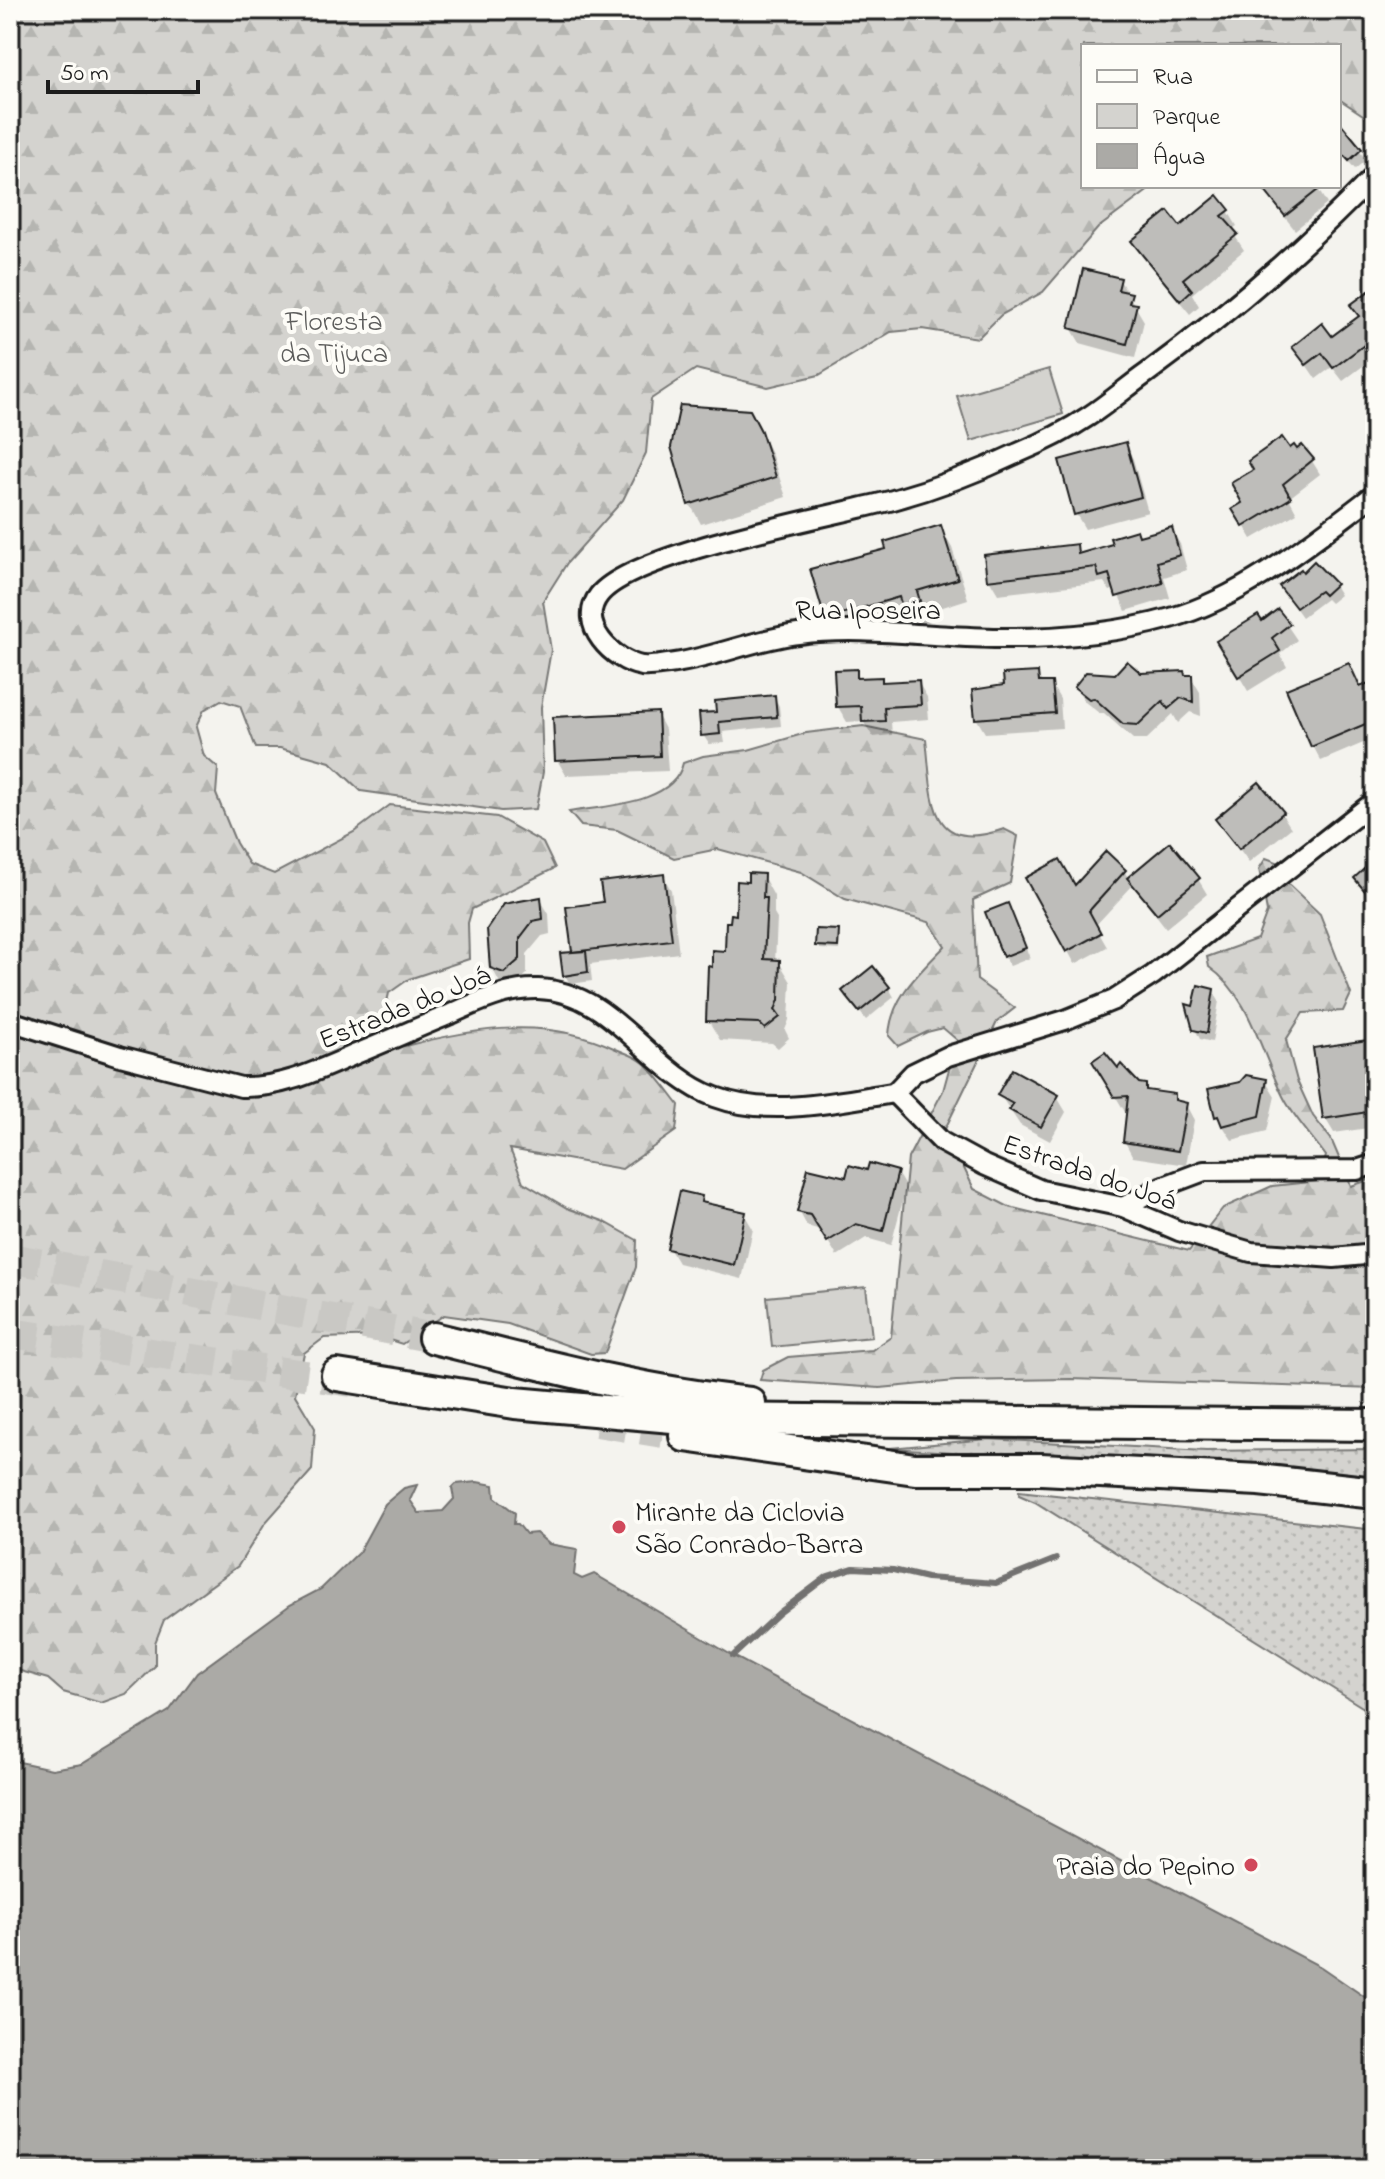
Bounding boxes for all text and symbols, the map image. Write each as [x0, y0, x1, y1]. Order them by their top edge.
scale bar [48, 44, 198, 94]
legend [1081, 44, 1341, 188]
text: 50 m [60, 57, 109, 92]
text: Rua [1153, 61, 1193, 96]
text: Parque [1153, 101, 1220, 136]
text: Água [1153, 141, 1205, 176]
park label: Floresta da Tijuca [280, 303, 388, 376]
street label: Rua Iposeira [795, 592, 941, 633]
street label: Estrada do Joá [313, 956, 497, 1062]
street label: Estrada do Joá [996, 1125, 1182, 1223]
place label: Mirante da Ciclovia São Conrado-Barra [635, 1494, 863, 1567]
marker: Mirante da Ciclovia São Conrado-Barra [610, 1518, 628, 1536]
place label: Praia do Pepino [1056, 1848, 1235, 1889]
marker: Praia do Pepino [1242, 1856, 1260, 1874]

